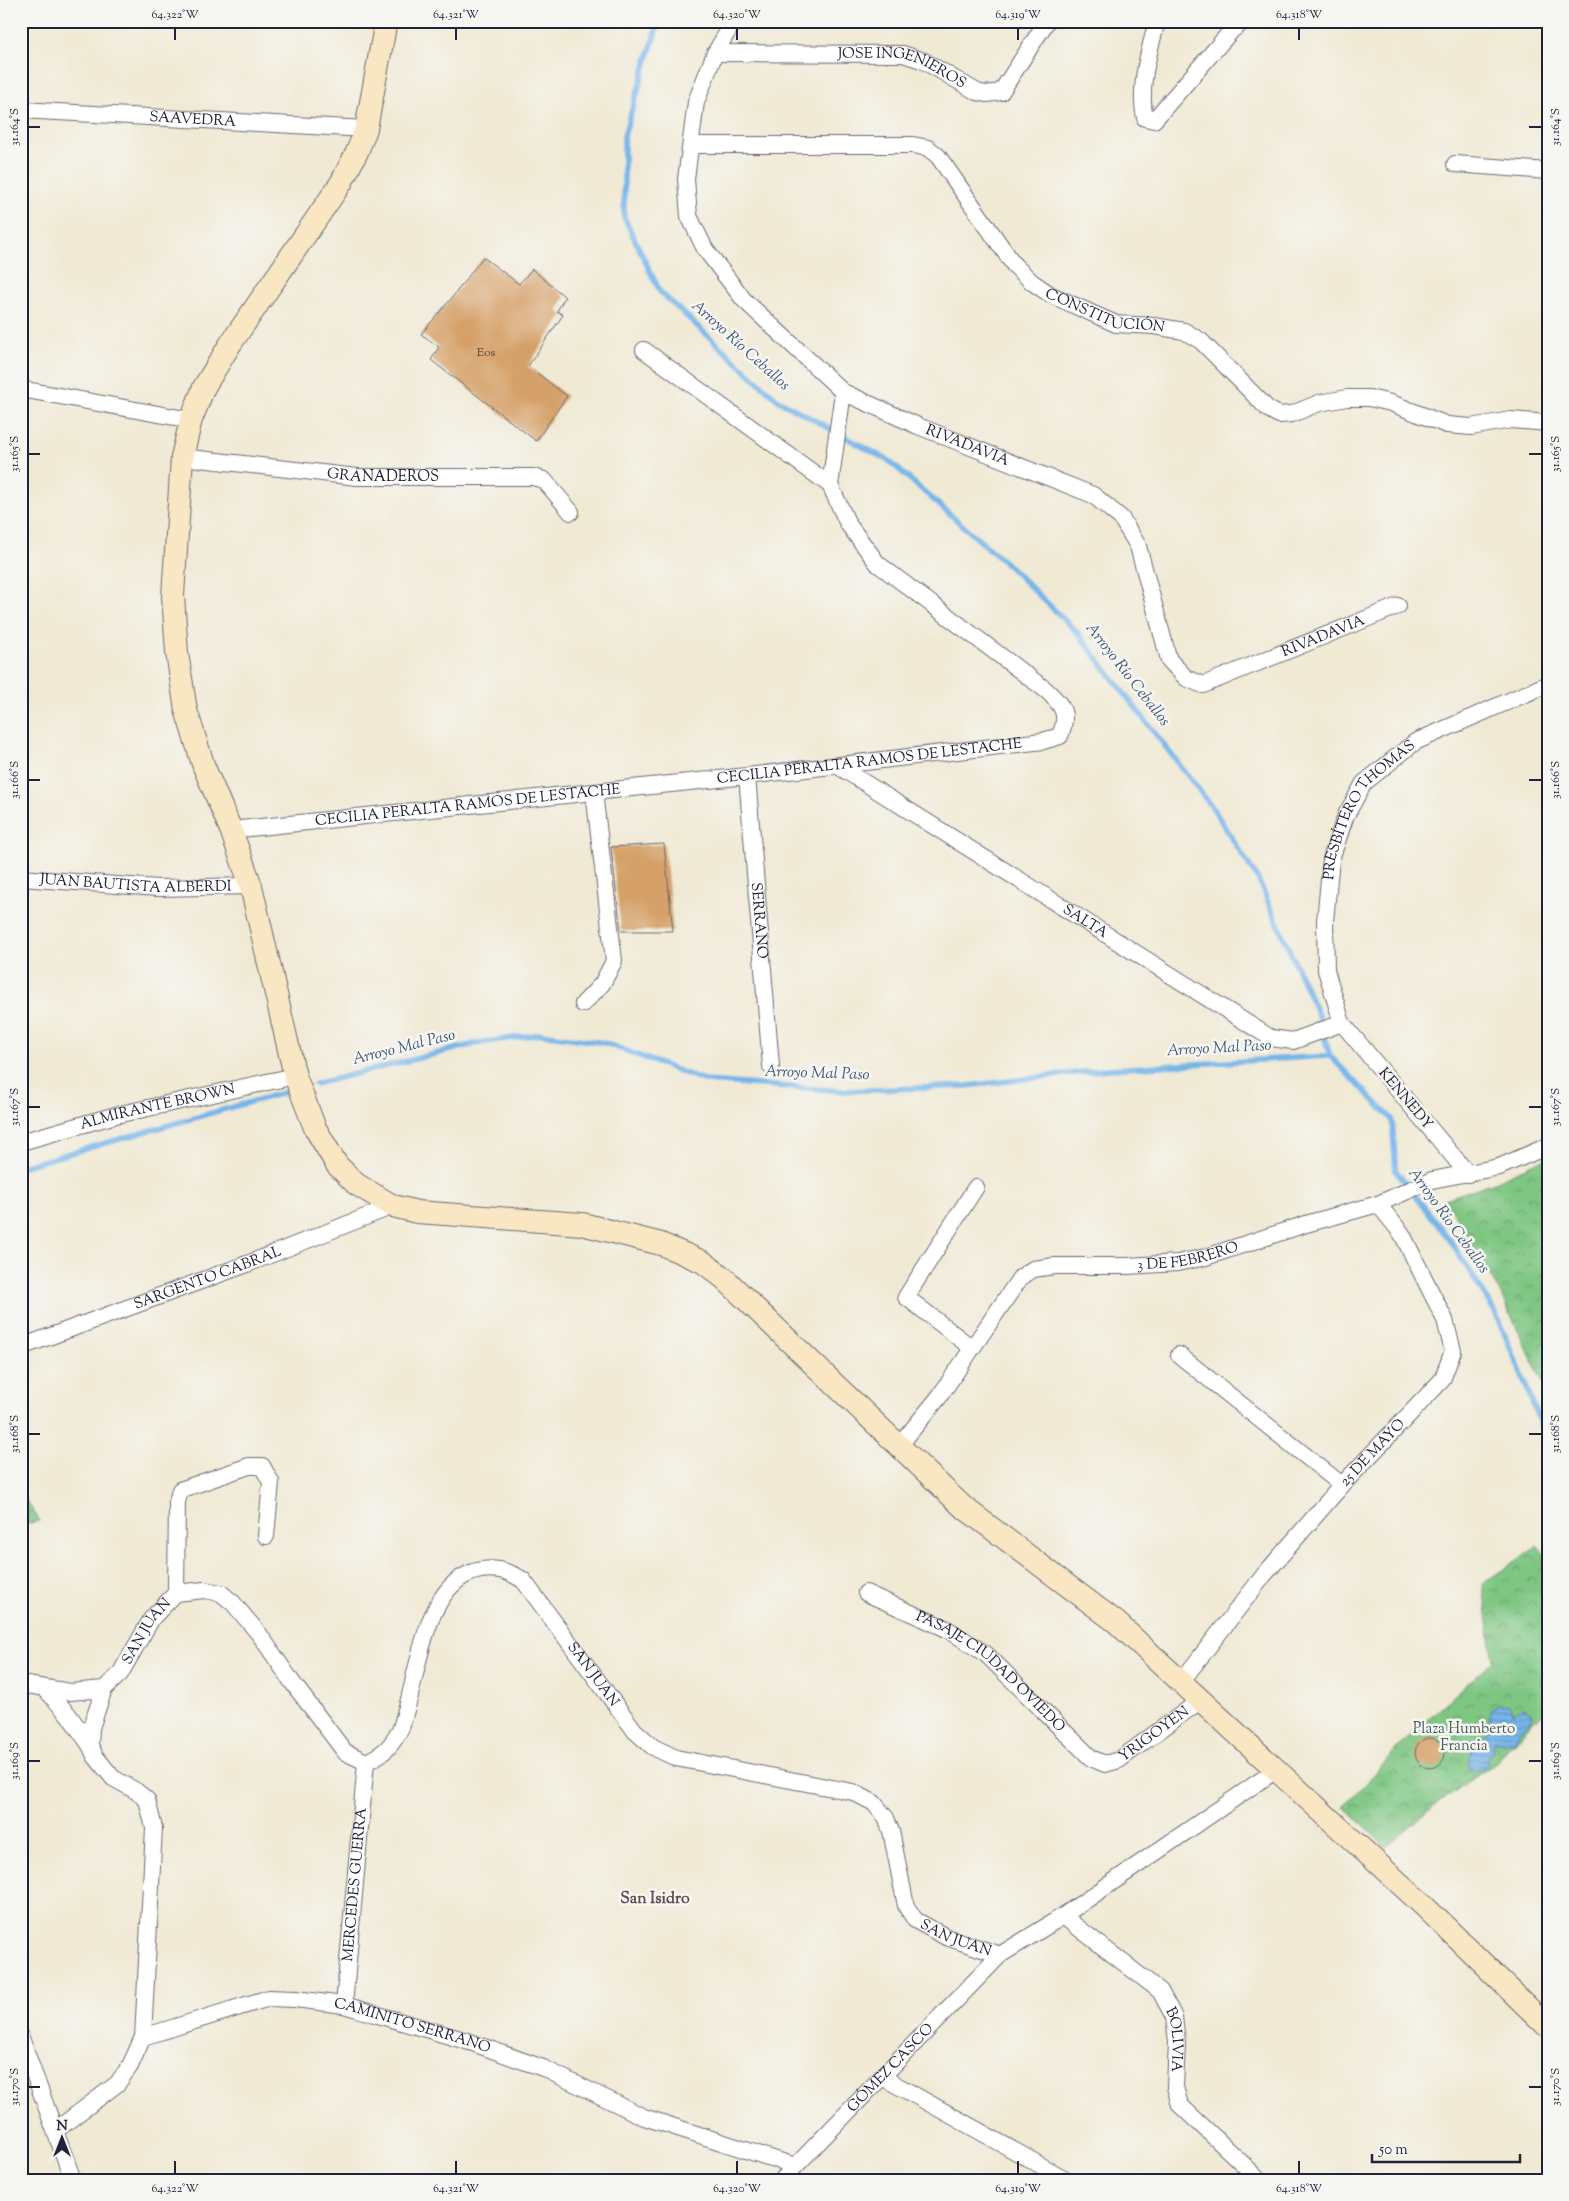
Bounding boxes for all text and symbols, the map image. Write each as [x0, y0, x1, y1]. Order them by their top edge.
text: 64.322°W [151, 6, 199, 24]
text: 64.321°W [433, 6, 480, 24]
text: 64.320°W [713, 6, 762, 24]
text: 64.319°W [995, 6, 1041, 24]
text: 64.318°W [1276, 6, 1323, 24]
street label: JOSE INGENIEROS [837, 43, 970, 94]
street label: SAAVEDRA [149, 107, 237, 132]
text: 31.164°S [6, 108, 24, 146]
text: 31.164°S [1547, 108, 1565, 146]
street label: CONSTITUCIÓN [1042, 283, 1166, 338]
water label: Arroyo Río Ceballos [686, 295, 794, 397]
house number: Eos [477, 344, 496, 362]
street label: RIVADAVIA [922, 420, 1012, 471]
text: 31.165°S [6, 436, 24, 472]
text: 31.165°S [1547, 436, 1565, 472]
street label: GRANADEROS [326, 463, 439, 488]
street label: RIVADAVIA [1278, 610, 1368, 663]
water label: Arroyo Río Ceballos [1079, 618, 1175, 732]
street label: CECILIA PERALTA RAMOS DE LESTACHE [716, 733, 1023, 790]
street label: PRESBÍTERO THOMAS [1319, 735, 1420, 881]
text: 31.166°S [6, 761, 24, 799]
text: 31.166°S [1547, 761, 1565, 799]
street label: CECILIA PERALTA RAMOS DE LESTACHE [314, 779, 621, 832]
street label: JUAN BAUTISTA ALBERDI [38, 869, 232, 899]
street label: SERRANO [745, 881, 773, 960]
street label: SALTA [1059, 899, 1112, 943]
water label: Arroyo Mal Paso [350, 1024, 458, 1072]
water label: Arroyo Mal Paso [1166, 1035, 1272, 1063]
water label: Arroyo Mal Paso [764, 1061, 870, 1087]
street label: KENNEDY [1373, 1064, 1437, 1135]
street label: ALMIRANTE BROWN [77, 1079, 237, 1135]
text: 31.167°S [6, 1088, 24, 1126]
text: 31.167°S [1547, 1088, 1565, 1126]
water label: Arroyo Río Ceballos [1402, 1163, 1494, 1279]
street label: 3 DE FEBRERO [1137, 1236, 1241, 1276]
street label: SARGENTO CABRAL [131, 1241, 285, 1315]
street label: 25 DE MAYO [1335, 1414, 1410, 1491]
text: 31.168°S [6, 1415, 24, 1453]
text: 31.168°S [1547, 1415, 1565, 1453]
street label: SAN JUAN [117, 1594, 176, 1668]
street label: PASAJE CIUDAD OVIEDO [912, 1606, 1070, 1737]
street label: SAN JUAN [562, 1638, 624, 1711]
street label: YRIGOYEN [1114, 1701, 1194, 1767]
park label: Plaza Humberto Francia [1413, 1719, 1515, 1757]
text: 31.169°S [6, 1742, 24, 1780]
text: 31.169°S [1547, 1742, 1565, 1780]
street label: MERCEDES GUERRA [337, 1806, 372, 1963]
district label: San Isidro [620, 1888, 690, 1911]
street label: SAN JUAN [916, 1914, 994, 1962]
street label: CAMINITO SERRANO [333, 1993, 494, 2059]
street label: BOLIVIA [1160, 2003, 1188, 2073]
street label: GÓMEZ CASCO [842, 2019, 939, 2117]
text: 31.170°S [6, 2068, 24, 2106]
text: 31.170°S [1547, 2068, 1565, 2106]
north arrow [38, 2114, 88, 2164]
text: N [56, 2117, 68, 2137]
scale bar [1372, 2131, 1519, 2163]
text: 50 m [1378, 2140, 1408, 2161]
text: 64.322°W [151, 2180, 199, 2198]
text: 64.321°W [433, 2180, 480, 2198]
text: 64.320°W [713, 2180, 762, 2198]
text: 64.319°W [995, 2180, 1041, 2198]
text: 64.318°W [1276, 2180, 1323, 2198]

